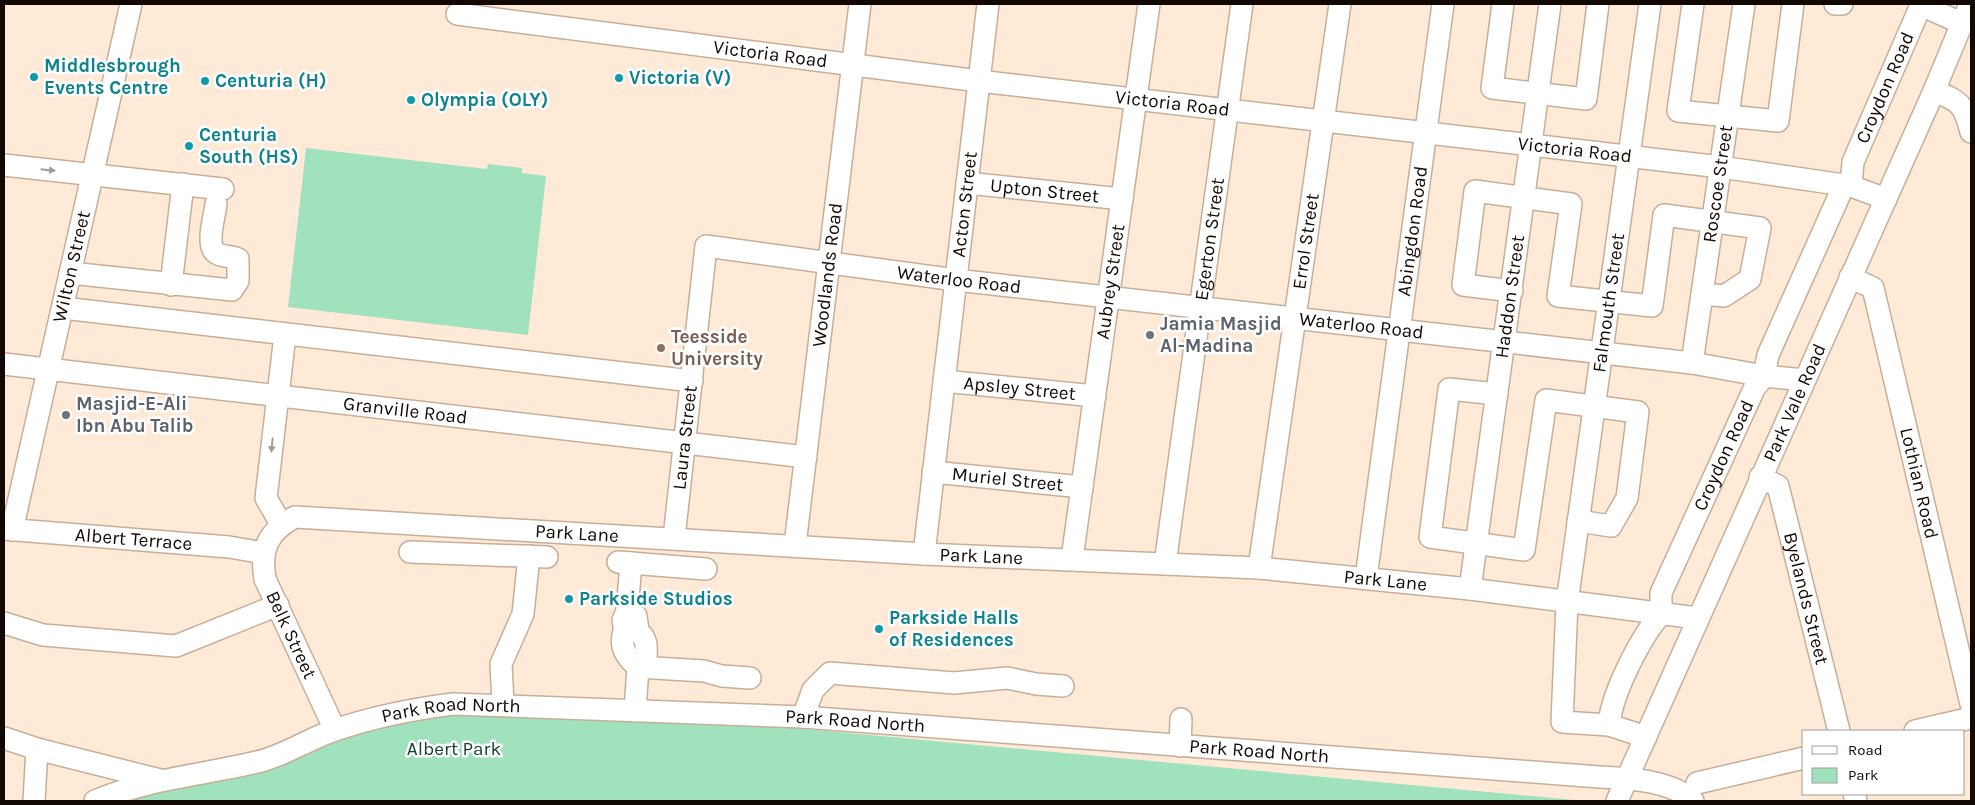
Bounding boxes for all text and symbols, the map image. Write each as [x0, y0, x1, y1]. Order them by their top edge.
street label: Croydon Road [1851, 29, 1919, 147]
street label: Victoria Road [712, 36, 829, 72]
place label: Middlesbrough Events Centre [44, 55, 181, 99]
place label: Victoria (V) [629, 67, 731, 89]
place label: Centuria (H) [215, 70, 327, 92]
marker: Middlesbrough Events Centre [28, 71, 40, 83]
marker: Victoria (V) [613, 72, 625, 84]
marker: Centuria (H) [199, 75, 211, 87]
street label: Victoria Road [1114, 86, 1231, 121]
place label: Olympia (OLY) [421, 89, 548, 111]
marker: Olympia (OLY) [405, 94, 417, 106]
place label: Centuria South (HS) [199, 124, 299, 168]
street label: Roscoe Street [1699, 124, 1737, 244]
street label: Victoria Road [1516, 132, 1633, 168]
marker: Centuria South (HS) [183, 140, 195, 152]
street label: Acton Street [948, 150, 982, 259]
street label: Abingdon Road [1393, 164, 1432, 298]
one-way arrow [40, 166, 56, 174]
street label: Upton Street [989, 174, 1100, 208]
street label: Egerton Street [1190, 176, 1229, 302]
street label: Errol Street [1288, 192, 1324, 291]
street label: Woodlands Road [808, 202, 847, 348]
street label: Wilton Street [48, 209, 95, 325]
street label: Aubrey Street [1092, 223, 1129, 341]
street label: Falmouth Street [1588, 232, 1629, 374]
street label: Haddon Street [1491, 234, 1529, 360]
street label: Waterloo Road [895, 261, 1022, 298]
street label: Waterloo Road [1298, 308, 1425, 344]
place label: Jamia Masjid Al-Madina [1160, 313, 1282, 357]
place label: Teesside University [671, 326, 763, 370]
marker: Jamia Masjid Al-Madina [1144, 329, 1156, 341]
street label: Park Vale Road [1759, 340, 1831, 465]
marker: Teesside University [655, 342, 667, 354]
street label: Apsley Street [962, 372, 1077, 405]
street label: Laura Street [668, 384, 702, 491]
street label: Granville Road [342, 392, 469, 429]
place label: Masjid-E-Ali Ibn Abu Talib [76, 393, 193, 437]
street label: Croydon Road [1689, 397, 1758, 514]
marker: Masjid-E-Ali Ibn Abu Talib [60, 409, 72, 421]
street label: Lothian Road [1895, 425, 1943, 541]
one-way arrow [268, 437, 276, 453]
street label: Muriel Street [951, 463, 1064, 496]
street label: Park Lane [535, 520, 619, 547]
street label: Albert Terrace [74, 524, 193, 555]
street label: Byelands Street [1779, 530, 1833, 667]
street label: Park Lane [939, 544, 1024, 569]
street label: Park Lane [1343, 565, 1428, 596]
street label: Belk Street [261, 588, 321, 682]
place label: Parkside Studios [579, 588, 733, 610]
marker: Parkside Studios [563, 593, 575, 605]
place label: Parkside Halls of Residences [889, 607, 1019, 651]
marker: Parkside Halls of Residences [873, 623, 885, 635]
street label: Park Road North [379, 693, 521, 727]
street label: Park Road North [785, 705, 926, 737]
legend [1802, 730, 1965, 795]
street label: Park Road North [1188, 735, 1330, 768]
park label: Albert Park [407, 738, 501, 760]
text: Road [1848, 741, 1883, 759]
text: Park [1848, 766, 1878, 784]

